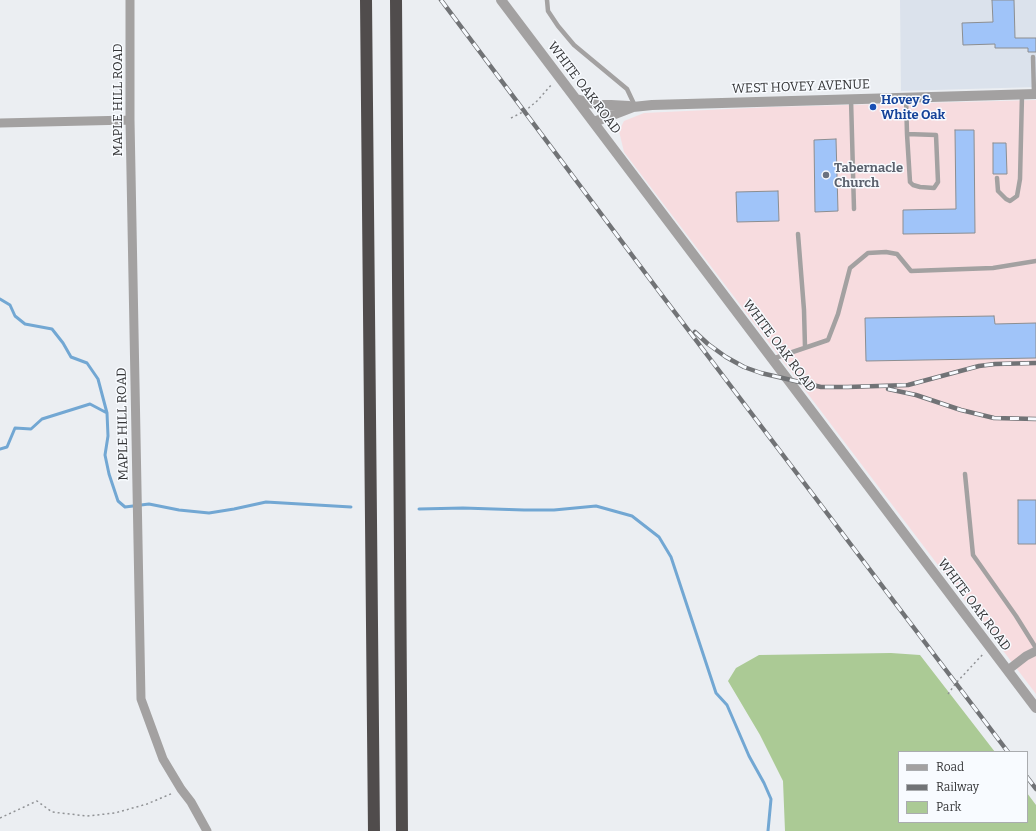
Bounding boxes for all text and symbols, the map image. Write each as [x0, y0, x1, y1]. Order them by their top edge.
street label: WHITE OAK ROAD [544, 39, 624, 137]
street label: MAPLE HILL ROAD [110, 43, 126, 157]
street label: WEST HOVEY AVENUE [732, 77, 870, 97]
place label: Hovey & White Oak [881, 92, 945, 123]
marker: Hovey & White Oak [868, 102, 878, 112]
place label: Tabernacle Church [834, 160, 903, 191]
marker: Tabernacle Church [821, 170, 831, 180]
street label: WHITE OAK ROAD [739, 297, 819, 395]
street label: MAPLE HILL ROAD [114, 367, 132, 481]
street label: WHITE OAK ROAD [934, 556, 1014, 654]
legend [898, 751, 1028, 823]
text: Road [936, 760, 964, 774]
text: Railway [936, 780, 979, 794]
text: Park [936, 800, 961, 814]

